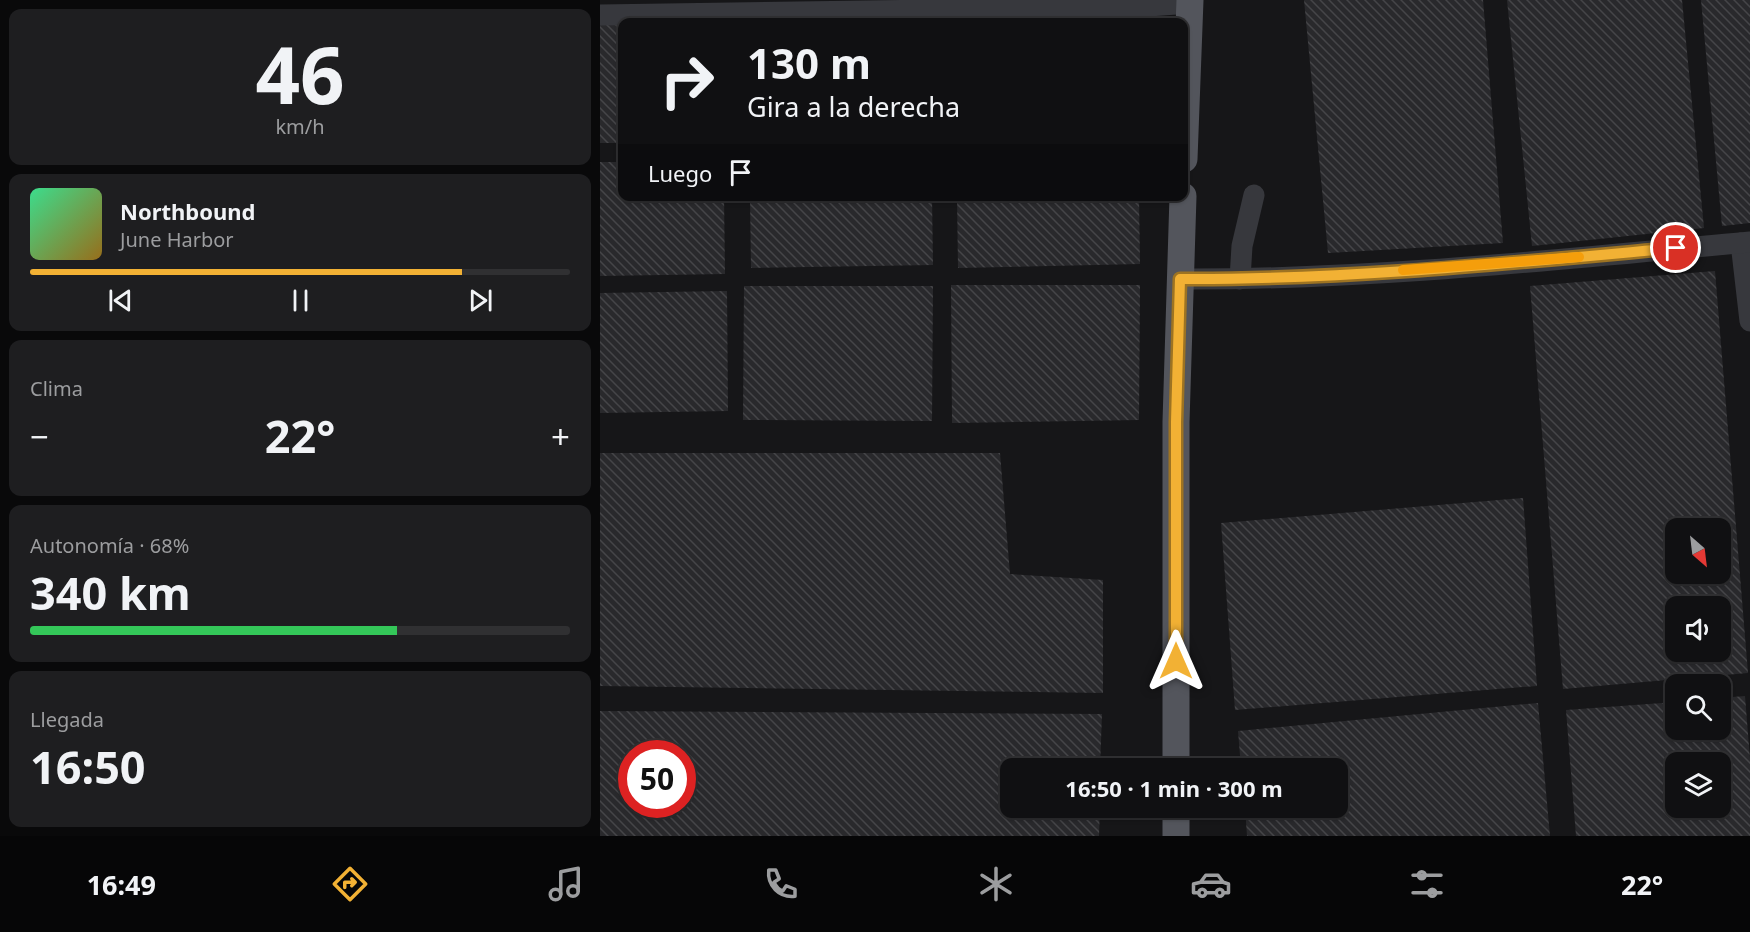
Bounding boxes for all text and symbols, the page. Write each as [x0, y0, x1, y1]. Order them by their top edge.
text: 46 [255, 21, 345, 127]
text: 130 m [747, 34, 871, 91]
icon: right [648, 42, 726, 120]
text: Gira a la derecha [747, 88, 960, 125]
text: km/h [275, 113, 325, 140]
icon: arrive [724, 156, 757, 189]
text: Luego [648, 158, 712, 188]
text: Northbound [120, 196, 255, 226]
pin [1650, 222, 1701, 273]
text: June Harbor [120, 226, 234, 253]
icon: arrive [1659, 231, 1692, 264]
icon: previous [104, 284, 137, 317]
icon: pause [284, 284, 317, 317]
icon: next [464, 284, 497, 317]
text: Clima [30, 375, 83, 402]
text: 22° [265, 405, 335, 466]
text: − [30, 414, 49, 459]
text: + [551, 414, 570, 459]
north arrow [1665, 518, 1731, 584]
map controls [1665, 518, 1731, 818]
text: Autonomía · 68% [30, 532, 189, 559]
text: 340 km [30, 562, 191, 623]
button: sound [1665, 596, 1731, 662]
position arrow [1144, 629, 1208, 693]
button: search [1665, 674, 1731, 740]
text: Llegada [30, 706, 104, 733]
text: 16:50 [30, 736, 146, 797]
speed limit sign: 50 [618, 740, 696, 818]
button: layers [1665, 752, 1731, 818]
text: 16:50 · 1 min · 300 m [1065, 773, 1283, 803]
icon: directions [329, 863, 371, 905]
icon: music [545, 863, 587, 905]
icon: phone [760, 863, 802, 905]
icon: climate [975, 863, 1017, 905]
icon: car [1190, 863, 1232, 905]
icon: filters [1406, 863, 1448, 905]
text: 16:49 [87, 866, 156, 903]
text: 22° [1621, 866, 1663, 903]

